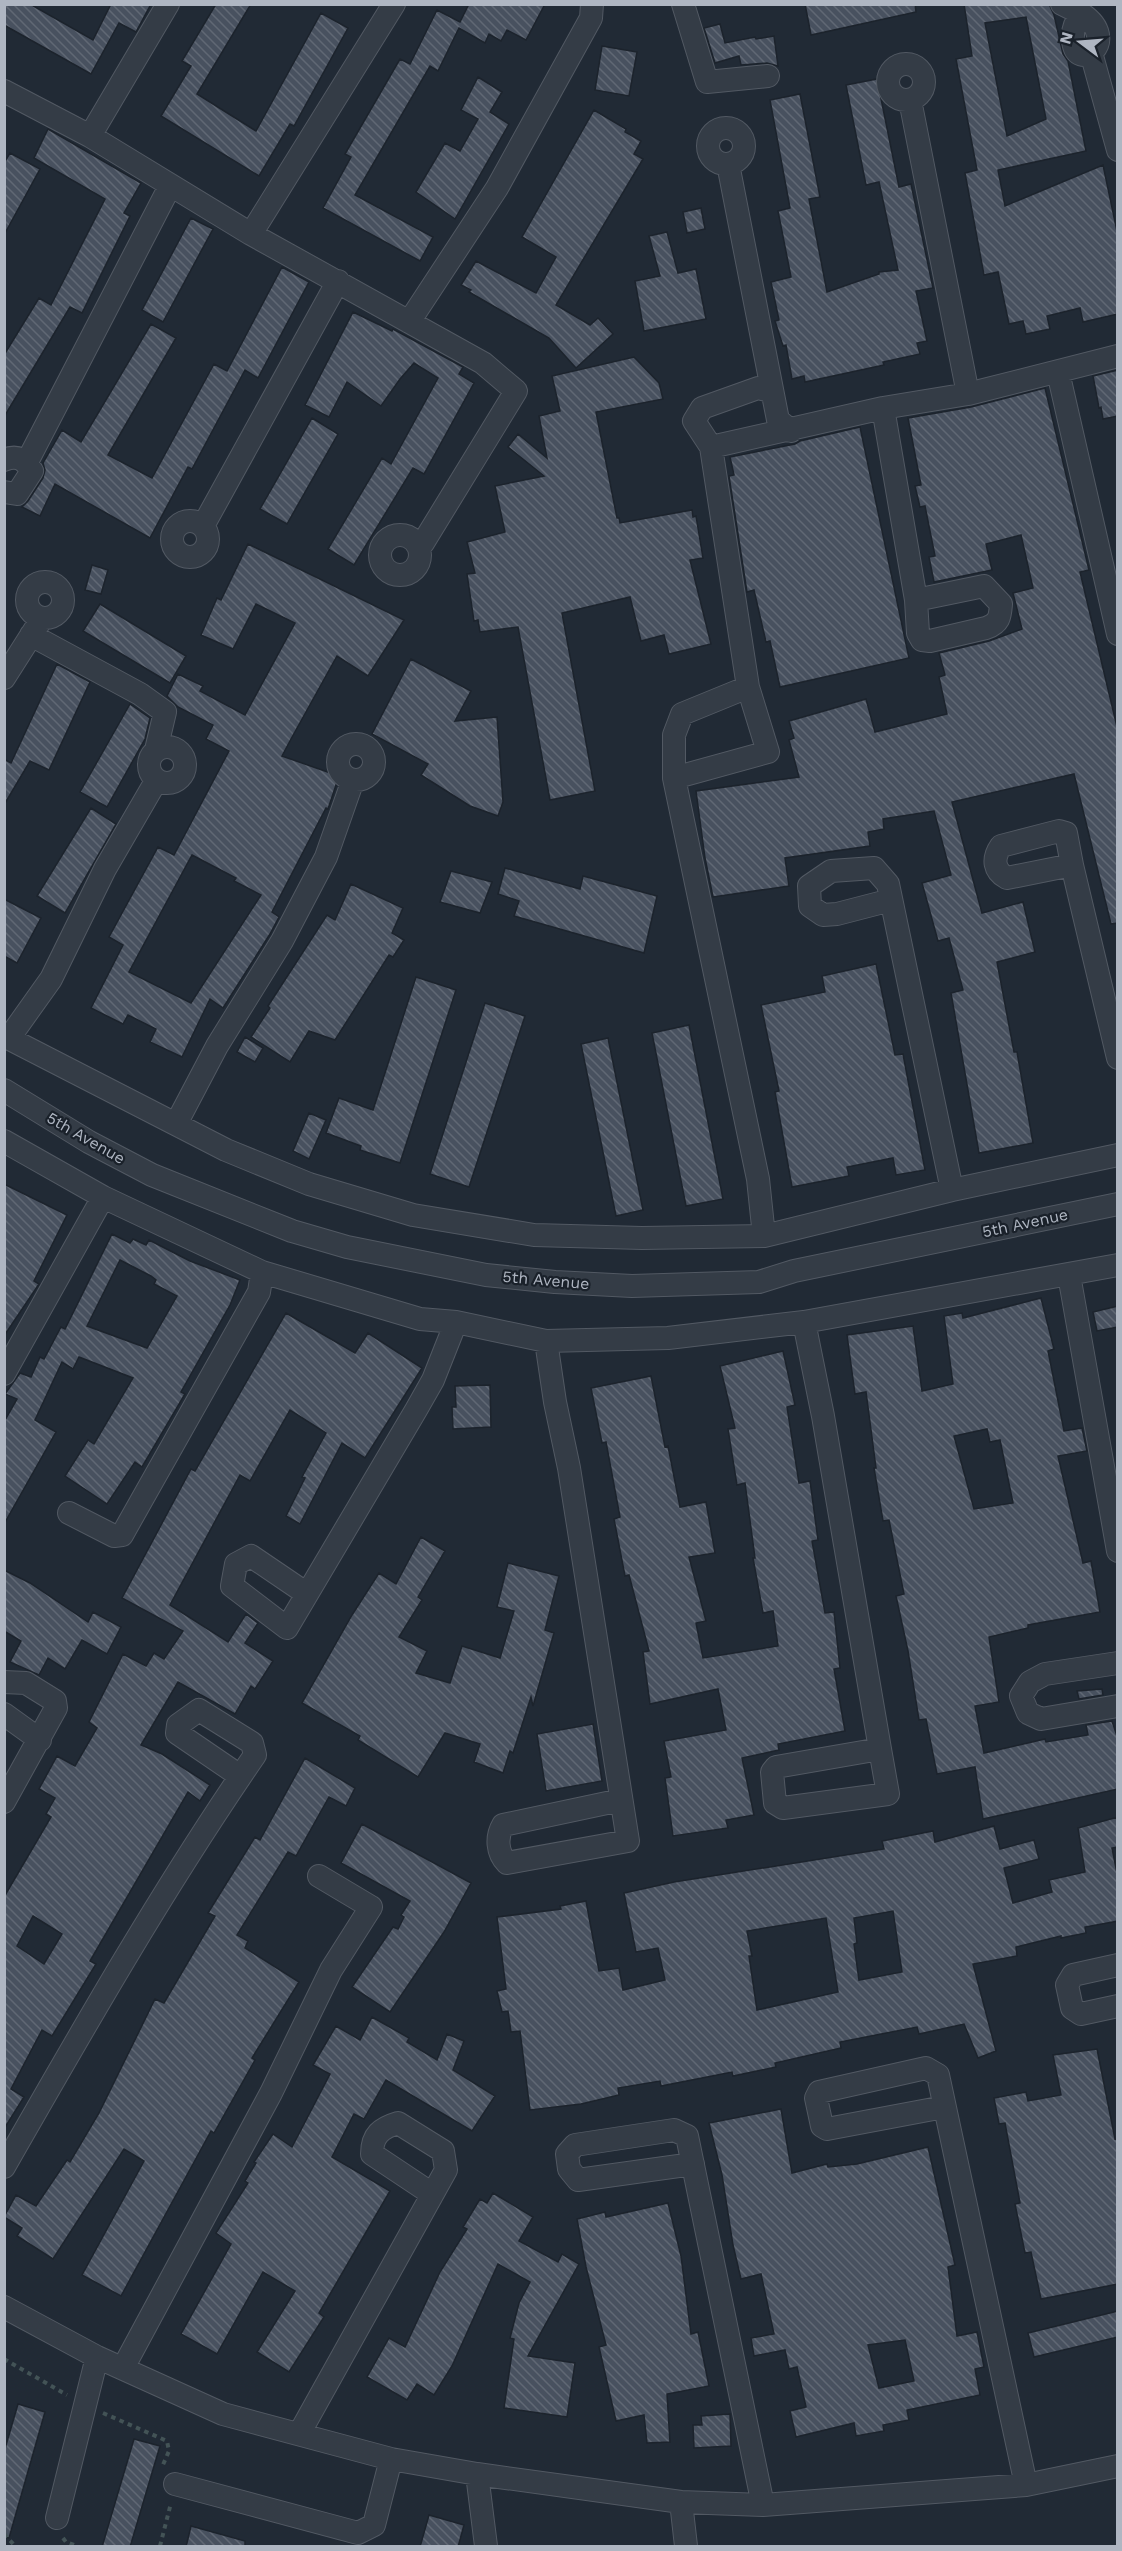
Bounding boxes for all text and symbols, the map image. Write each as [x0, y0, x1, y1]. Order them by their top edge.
north arrow [1050, 12, 1110, 72]
text: N [1055, 30, 1077, 46]
street label: 5th Avenue [43, 1108, 129, 1168]
street label: 5th Avenue [980, 1205, 1070, 1241]
street label: 5th Avenue [502, 1267, 590, 1293]

